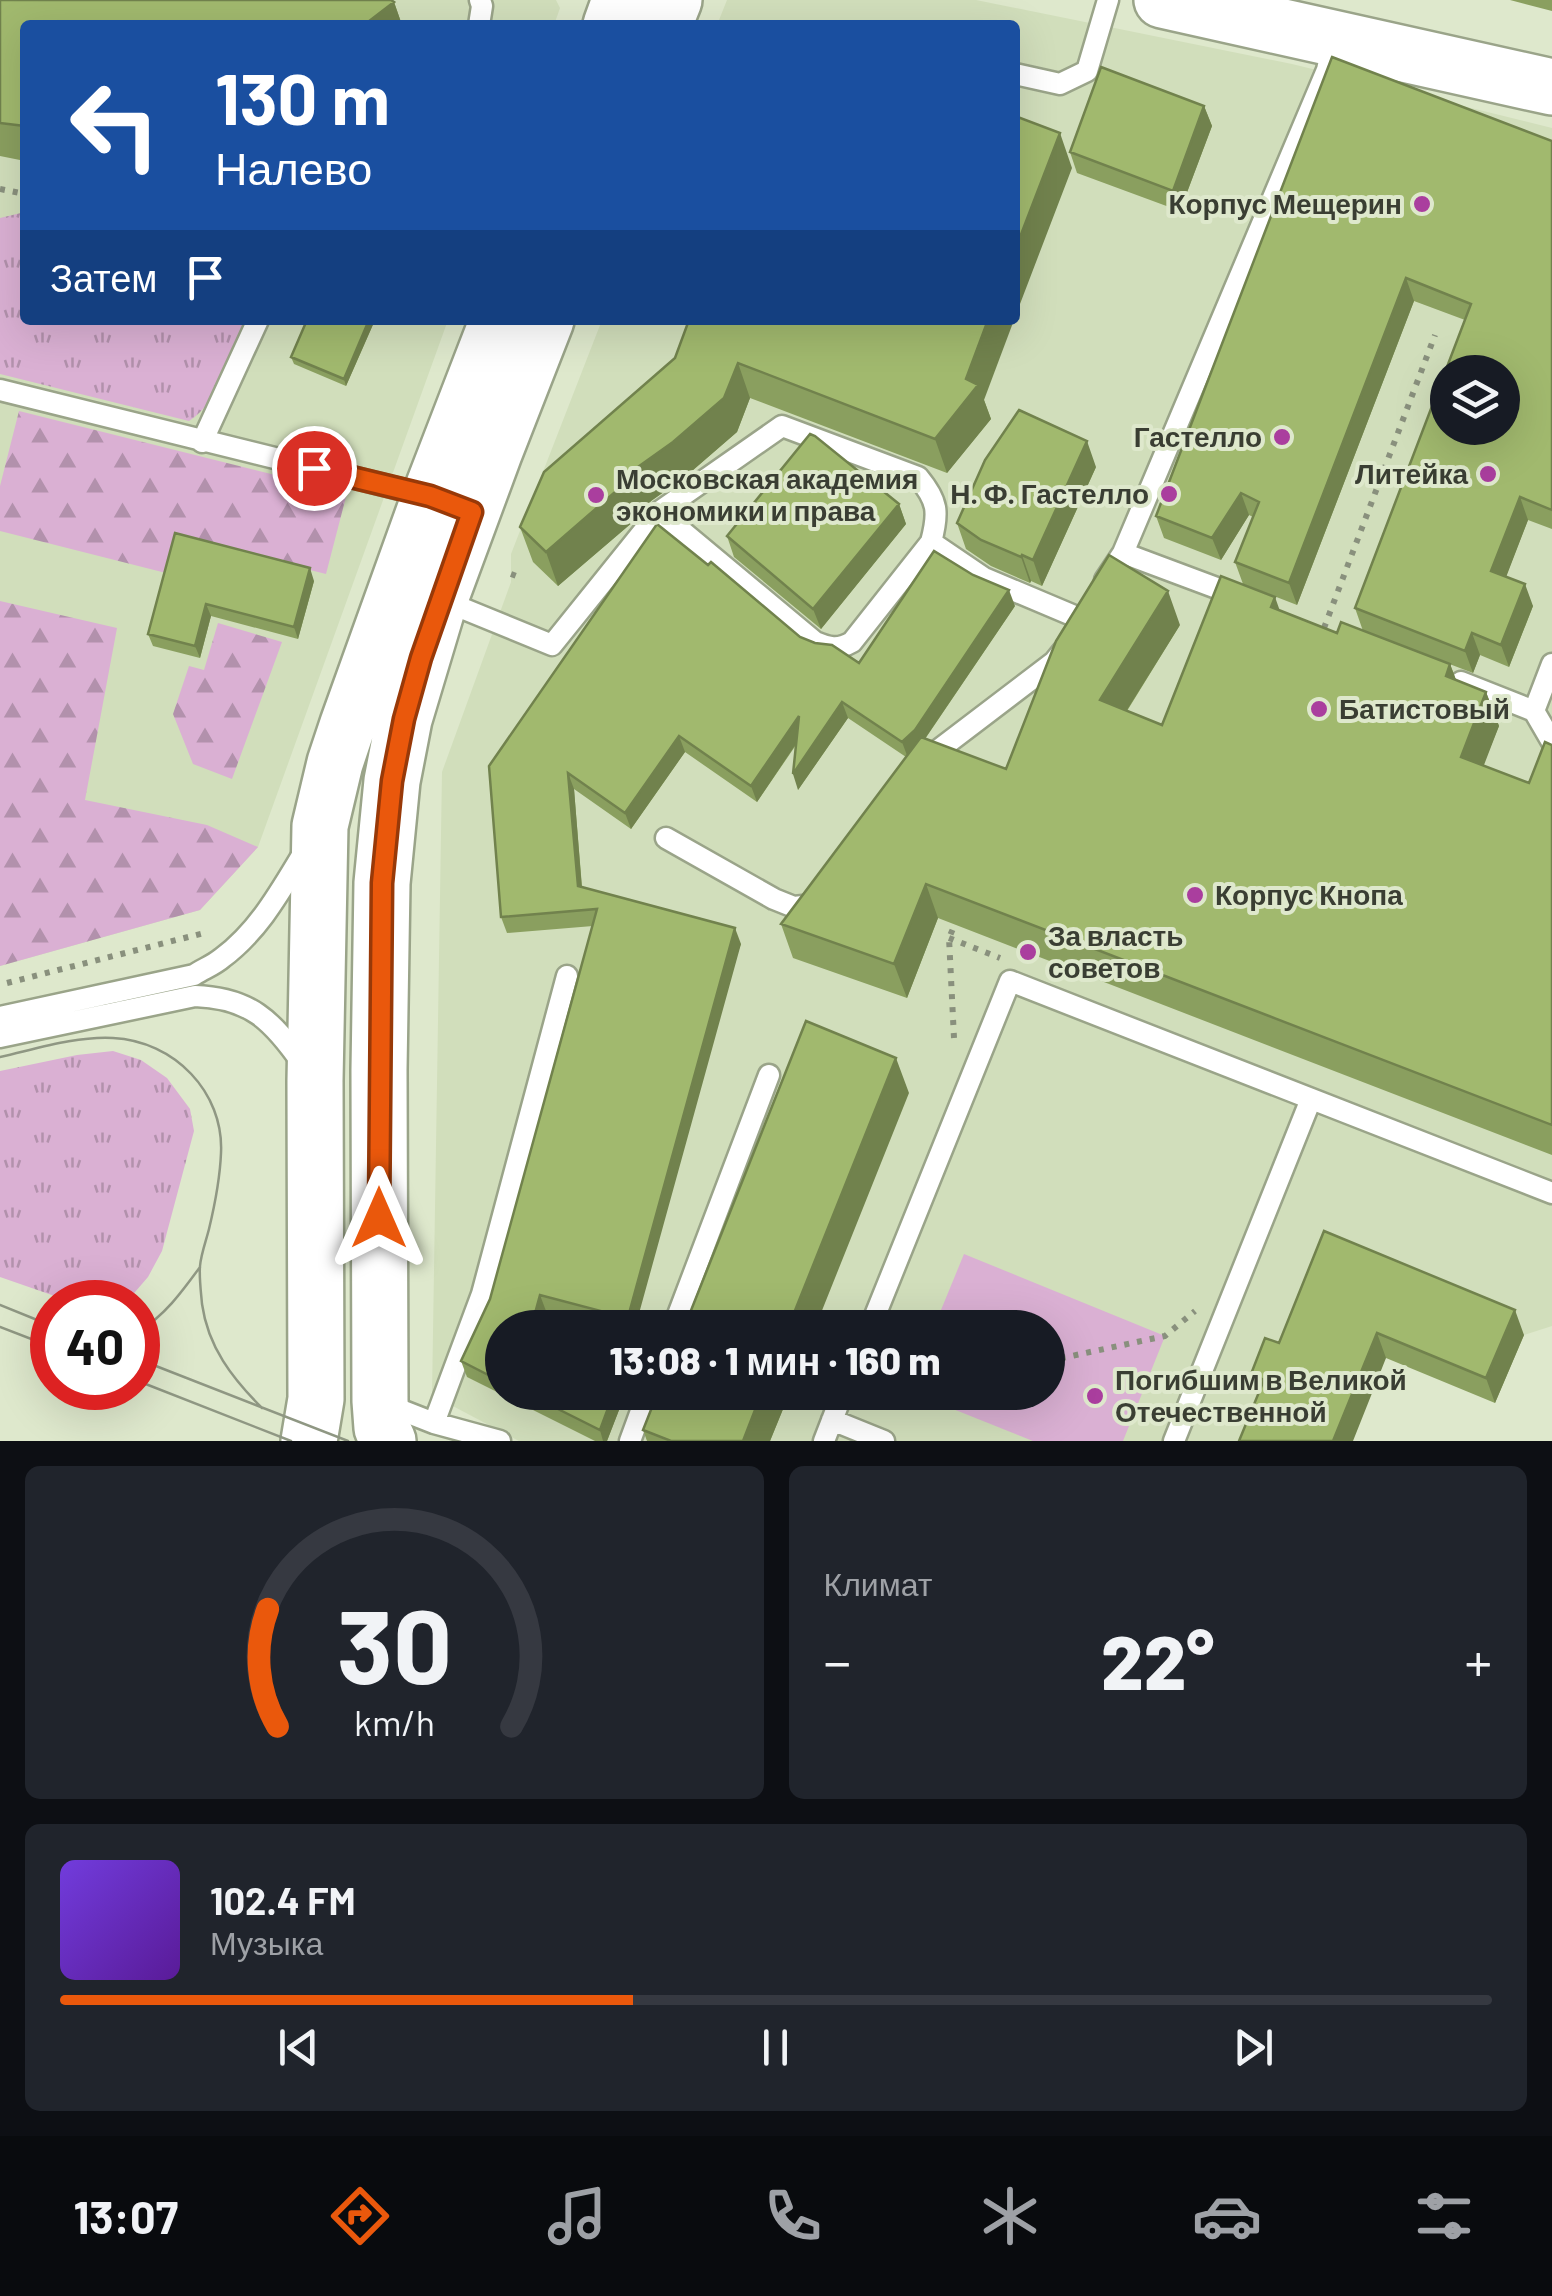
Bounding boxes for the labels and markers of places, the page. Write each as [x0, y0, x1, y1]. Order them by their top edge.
place label: Корпус Мещерин [1168, 186, 1402, 220]
marker: Корпус Мещерин [1411, 193, 1433, 215]
place label: Гастелло [1134, 419, 1262, 453]
pin [272, 426, 357, 511]
marker: Гастелло [1271, 426, 1293, 448]
place label: Литейка [1355, 456, 1468, 490]
place label: Московская академия экономики и права [616, 461, 918, 527]
marker: Литейка [1477, 463, 1499, 485]
place label: Н. Ф. Гастелло [950, 476, 1149, 510]
marker: Н. Ф. Гастелло [1158, 483, 1180, 505]
marker: Московская академия экономики и права [585, 484, 607, 506]
place label: Батистовый [1339, 691, 1510, 725]
marker: Батистовый [1308, 698, 1330, 720]
place label: Корпус Кнопа [1215, 877, 1403, 911]
marker: Корпус Кнопа [1184, 884, 1206, 906]
place label: За власть советов [1048, 918, 1183, 984]
marker: За власть советов [1017, 941, 1039, 963]
place label: Погибшим в Великой Отечественной [1115, 1362, 1407, 1428]
marker: Погибшим в Великой Отечественной [1084, 1385, 1106, 1407]

